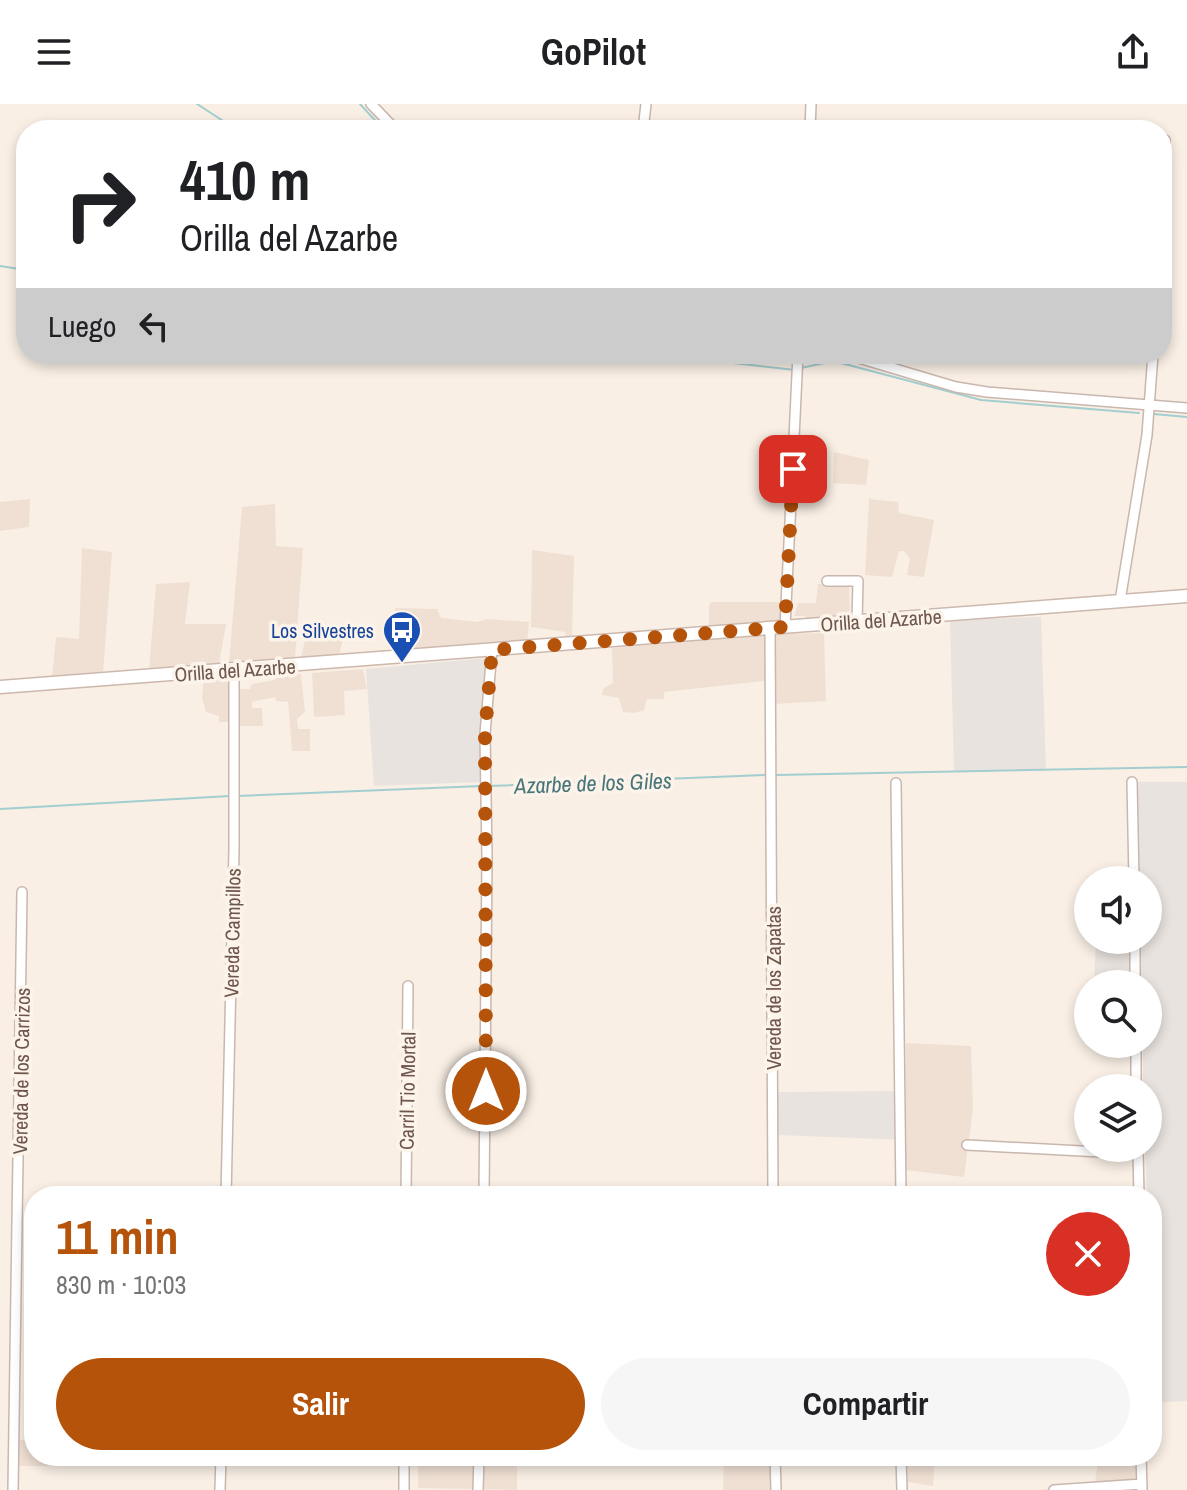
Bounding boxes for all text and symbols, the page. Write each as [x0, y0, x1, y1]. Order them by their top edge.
text: GoPilot [541, 28, 646, 76]
icon: menu [32, 30, 76, 74]
icon: share [1111, 30, 1155, 74]
text: 410 m [180, 142, 310, 217]
icon: right [48, 152, 152, 256]
text: Orilla del Azarbe [180, 214, 398, 262]
icon: left [132, 304, 176, 348]
text: Luego [48, 306, 116, 346]
pin [759, 435, 827, 503]
icon: arrive [771, 447, 815, 491]
street label: Orilla del Azarbe [820, 602, 942, 638]
bus stop icon: Los Silvestres [381, 609, 423, 664]
place label: Los Silvestres [271, 617, 374, 644]
street label: Orilla del Azarbe [174, 652, 296, 688]
water label: Azarbe de los Giles [513, 765, 672, 801]
map controls [1074, 866, 1162, 1162]
button: sound [1074, 866, 1162, 954]
street label: Vereda Campillos [217, 868, 247, 998]
street label: Vereda de los Zapatas [760, 906, 787, 1070]
button: search [1074, 970, 1162, 1058]
street label: Vereda de los Carrizos [6, 987, 36, 1155]
street label: Carril Tio Mortal [392, 1032, 422, 1150]
position arrow [444, 1049, 528, 1133]
button: layers [1074, 1074, 1162, 1162]
text: 11 min [56, 1204, 179, 1269]
button: close [1046, 1212, 1130, 1296]
text: 830 m · 10:03 [56, 1267, 186, 1302]
button: Salir [56, 1358, 585, 1450]
button: Compartir [601, 1358, 1130, 1450]

